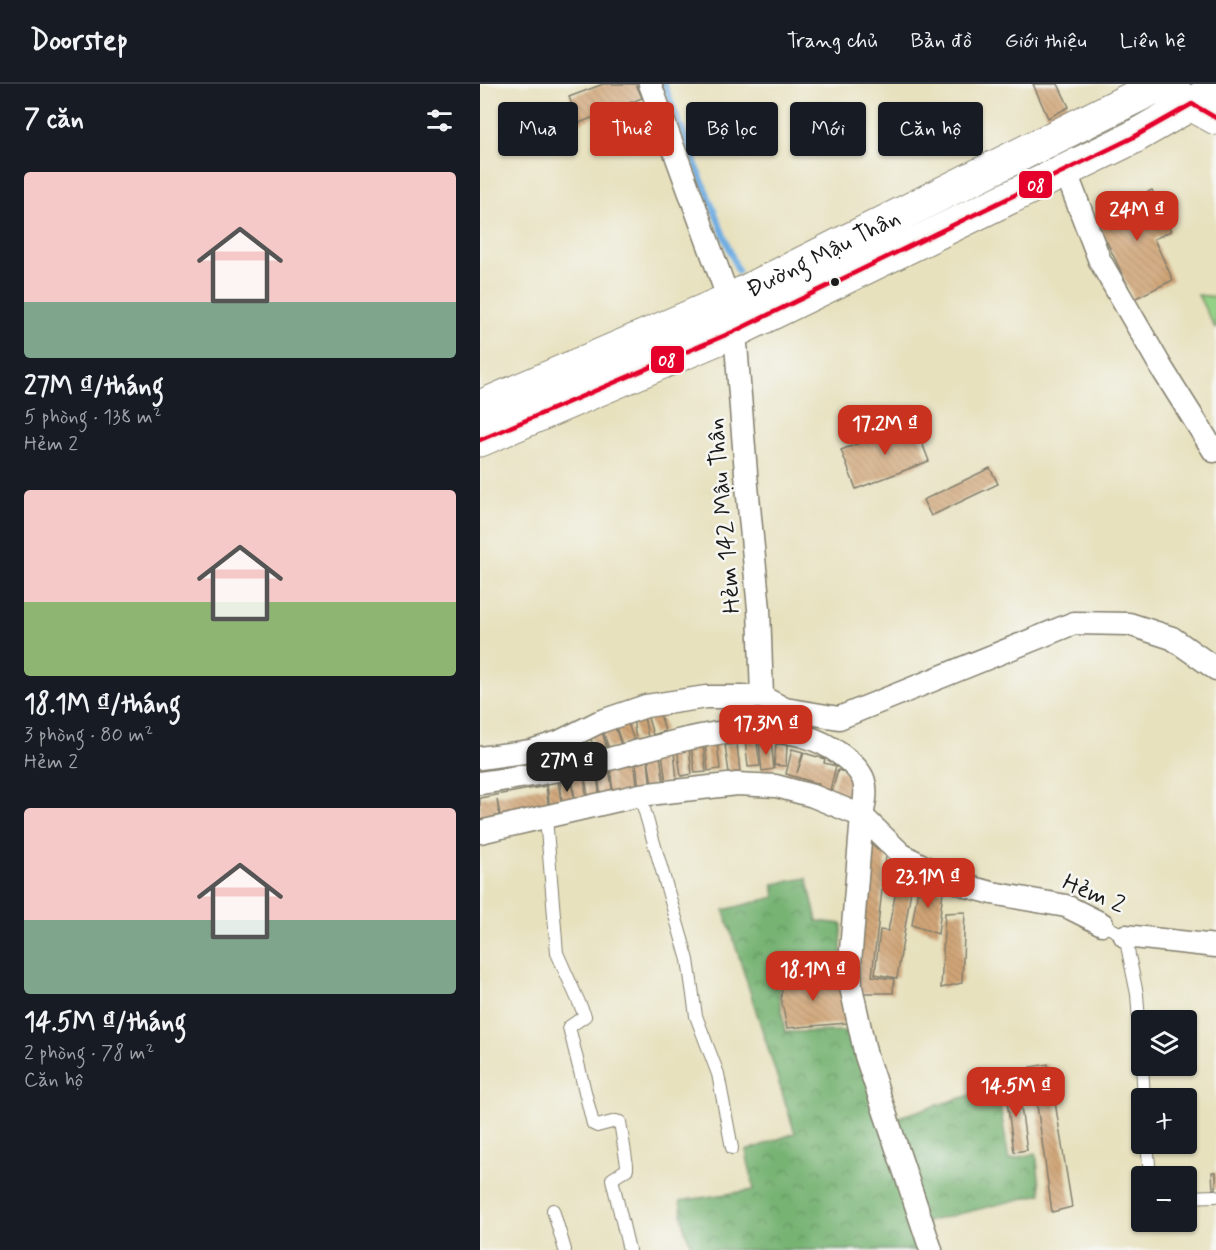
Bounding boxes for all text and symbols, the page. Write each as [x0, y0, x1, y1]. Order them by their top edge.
text: Doorstep [30, 23, 128, 60]
text: Trang chủ [787, 27, 878, 55]
text: Bản đồ [911, 27, 972, 55]
text: Giới thiệu [1005, 27, 1087, 55]
text: Liên hệ [1120, 27, 1186, 55]
chip: Mua [498, 102, 578, 156]
chip: Thuê [590, 102, 674, 156]
chip: Bộ lọc [686, 102, 778, 156]
chip: Mới [790, 102, 866, 156]
chip: Căn hộ [878, 102, 983, 156]
text: 7 căn [24, 103, 84, 137]
icon: filters [423, 104, 456, 137]
line badge: 08 [1018, 170, 1053, 199]
text: 08 [1027, 176, 1045, 197]
pin: 24M ₫ [1095, 191, 1179, 242]
text: 24M ₫ [1109, 197, 1165, 224]
street label: Đường Mậu Thân [741, 203, 906, 306]
icon: home [186, 211, 294, 319]
unlabelled marker [829, 276, 841, 288]
line badge: 08 [650, 345, 685, 374]
text: 08 [658, 351, 676, 372]
text: 27M ₫/tháng [24, 370, 164, 404]
text: 5 phòng · 138 m² [24, 404, 162, 431]
pin: 17.2M ₫ [830, 405, 940, 456]
text: 17.2M ₫ [852, 411, 918, 438]
street label: Hẻm 142 Mậu Thân [700, 417, 748, 615]
text: Hẻm 2 [24, 431, 78, 458]
icon: home [186, 529, 294, 637]
text: 18.1M ₫/tháng [24, 688, 181, 722]
pin: 17.3M ₫ [711, 705, 821, 756]
text: 17.3M ₫ [733, 711, 799, 738]
text: 3 phòng · 80 m² [24, 722, 153, 749]
pin: 27M ₫ [525, 742, 609, 793]
text: 27M ₫ [540, 748, 594, 775]
text: Hẻm 2 [24, 749, 78, 776]
icon: home [186, 847, 294, 955]
pin: 23.1M ₫ [873, 858, 983, 909]
text: 23.1M ₫ [896, 864, 960, 891]
street label: Hẻm 2 [1058, 867, 1130, 921]
pin: 18.1M ₫ [758, 951, 868, 1002]
text: 18.1M ₫ [780, 957, 846, 984]
text: 14.5M ₫/tháng [24, 1006, 186, 1040]
map controls [1131, 1010, 1197, 1232]
button: layers [1131, 1010, 1197, 1076]
text: 2 phòng · 78 m² [24, 1040, 154, 1067]
text: Căn hộ [24, 1067, 84, 1094]
pin: 14.5M ₫ [961, 1067, 1071, 1118]
text: 14.5M ₫ [981, 1073, 1051, 1100]
button: + [1131, 1088, 1197, 1154]
button: − [1131, 1166, 1197, 1232]

